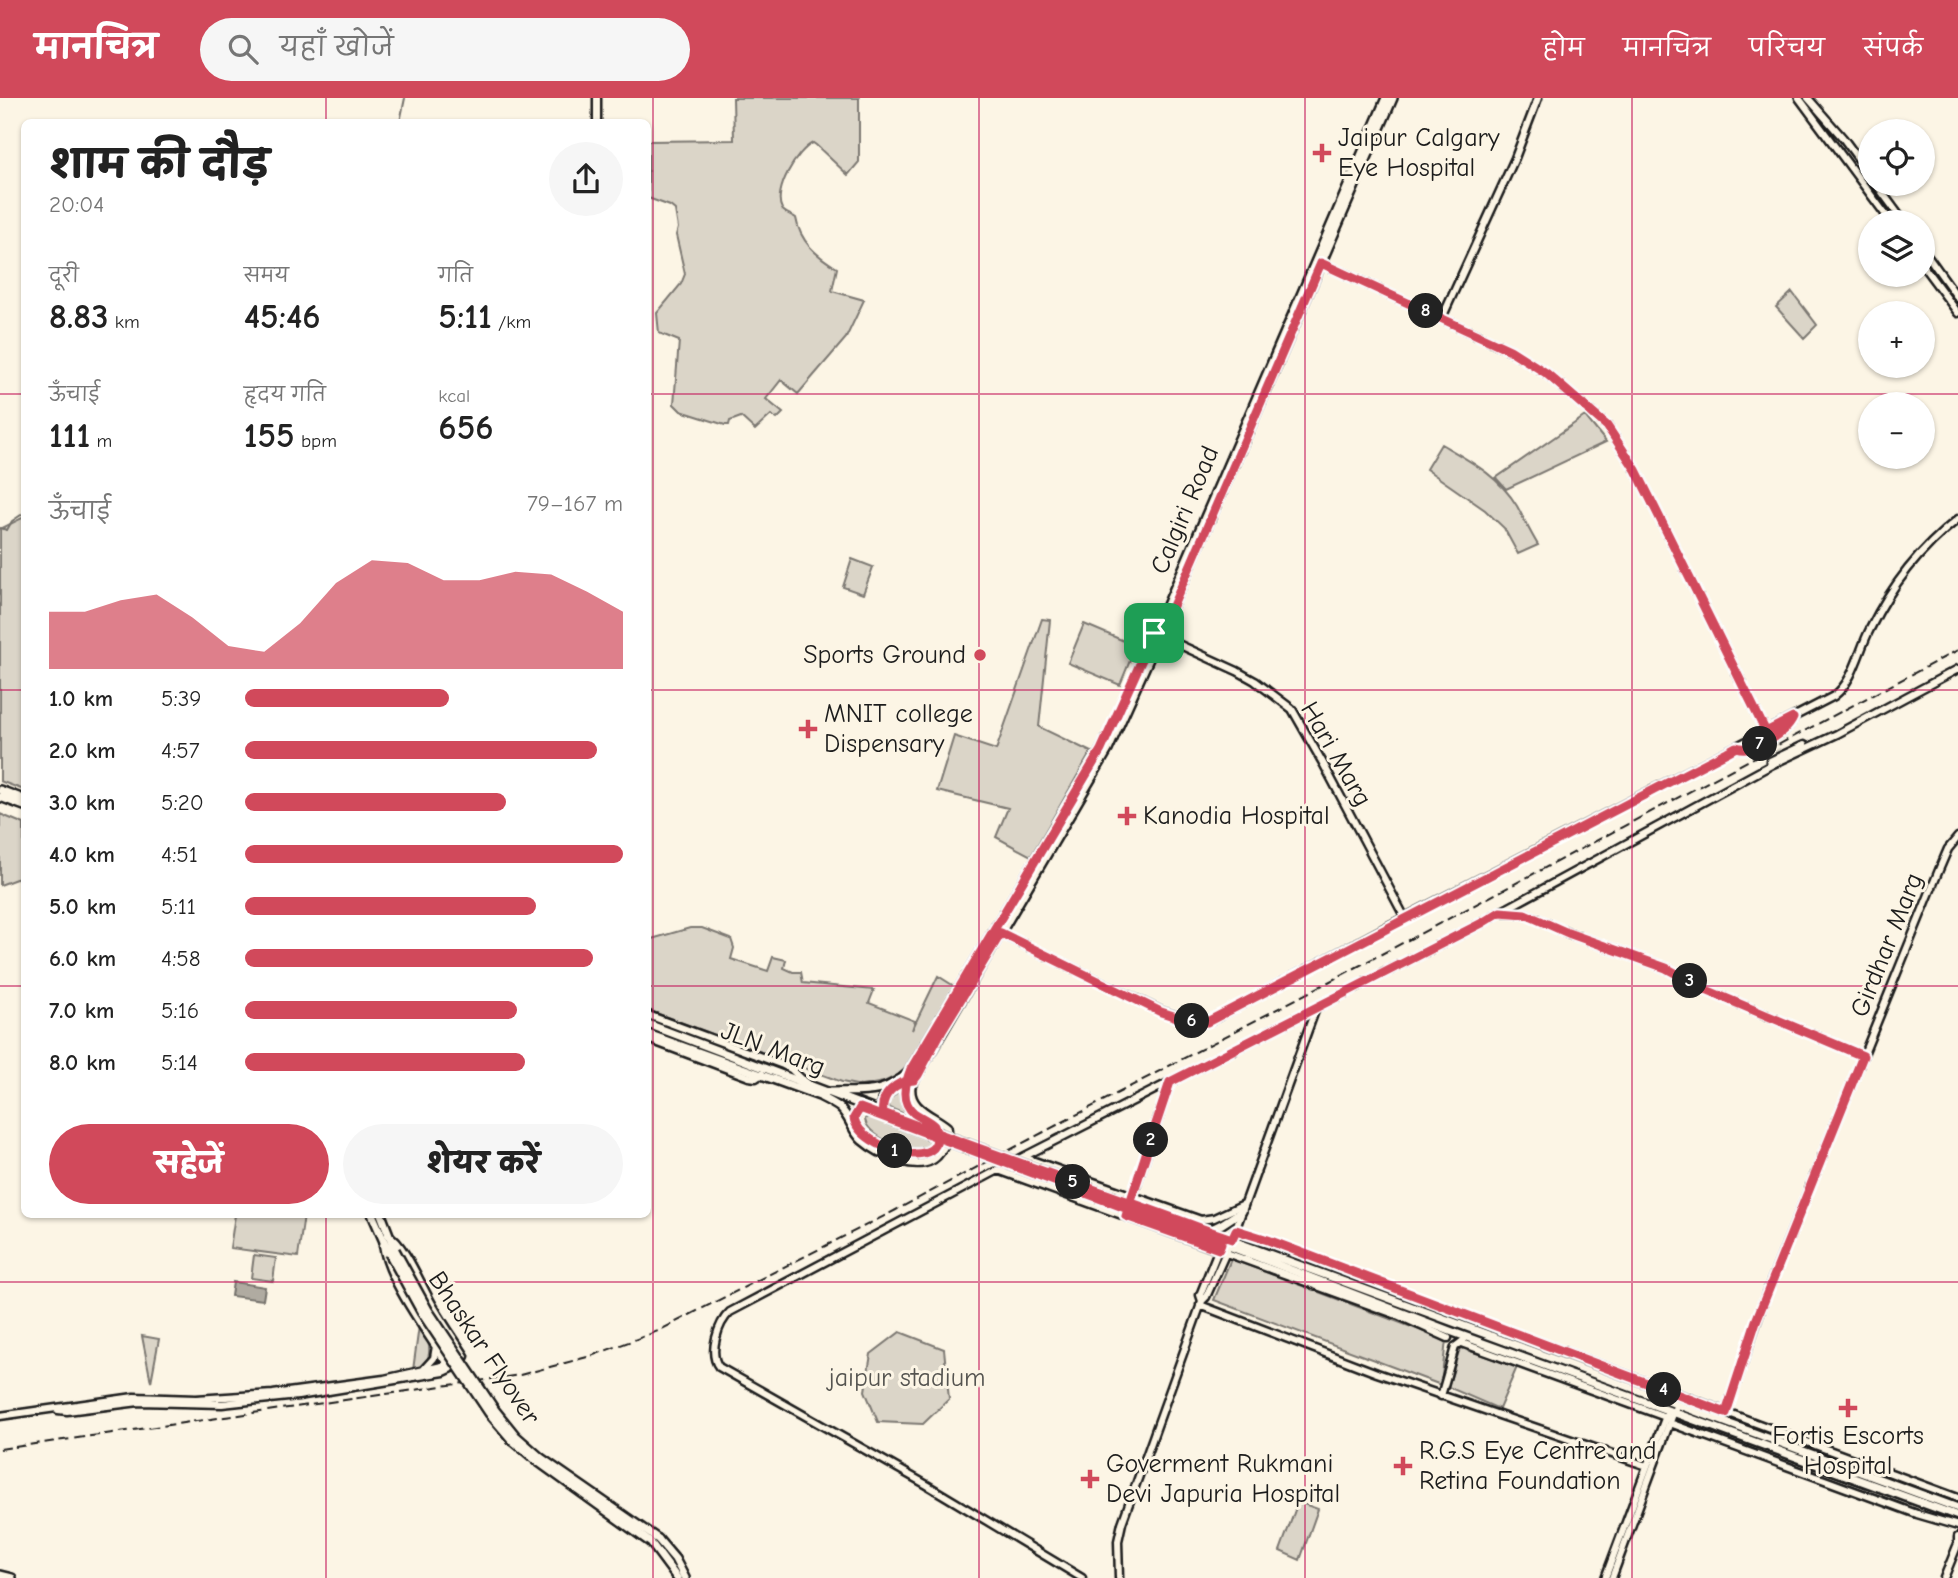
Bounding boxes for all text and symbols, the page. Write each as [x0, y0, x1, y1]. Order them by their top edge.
search box [200, 18, 690, 81]
text: मानचित्र [35, 28, 158, 66]
icon: search [224, 30, 262, 68]
text: यहाँ खोजें [280, 33, 394, 63]
text: होम [1542, 34, 1585, 62]
text: मानचित्र [1623, 34, 1711, 62]
text: परिचय [1749, 34, 1825, 62]
text: संपर्क [1863, 34, 1923, 62]
map controls [1858, 119, 1935, 469]
button: locate [1858, 119, 1935, 196]
place label: Jaipur Calgary Eye Hospital [1338, 123, 1500, 183]
button: share [549, 142, 623, 216]
text: शाम की दौड़ [49, 143, 269, 187]
marker: Jaipur Calgary Eye Hospital [1312, 143, 1332, 163]
text: 20:04 [49, 191, 104, 218]
button: layers [1858, 210, 1935, 287]
text: दूरी [49, 265, 79, 287]
text: समय [244, 265, 289, 287]
text: गति [438, 265, 473, 287]
pin: 8 [1408, 294, 1444, 328]
text: 8.83 [49, 296, 108, 337]
text: 45:46 [244, 296, 321, 337]
text: 5:11 [438, 296, 492, 337]
text: 8 [1421, 299, 1430, 321]
button: + [1858, 301, 1935, 378]
text: km [108, 311, 140, 333]
text: /km [492, 311, 531, 333]
text: ऊँचाई [49, 384, 100, 406]
text: हृदय गति [244, 384, 326, 406]
text: kcal [438, 385, 470, 407]
button: − [1858, 392, 1935, 469]
text: 656 [438, 407, 494, 448]
text: 111 [49, 415, 90, 456]
text: 155 [244, 415, 295, 456]
text: m [90, 430, 112, 452]
text: bpm [295, 430, 337, 452]
street label: Calgiri Road [1145, 442, 1225, 578]
text: 79–167 m [527, 490, 623, 517]
text: ऊँचाई [49, 498, 111, 525]
pin [1124, 603, 1184, 663]
icon: arrive [1135, 614, 1173, 652]
place label: Sports Ground [803, 640, 966, 670]
marker: Sports Ground [972, 647, 988, 663]
text: 1.0 km [49, 685, 113, 712]
text: 5:39 [161, 685, 201, 712]
street label: Hari Marg [1294, 696, 1378, 812]
place label: MNIT college Dispensary [824, 699, 973, 759]
marker: MNIT college Dispensary [798, 719, 818, 739]
pin: 7 [1742, 726, 1778, 762]
text: 7 [1755, 732, 1764, 754]
text: 2.0 km [49, 737, 115, 764]
text: 4:57 [161, 737, 200, 764]
text: 3.0 km [49, 789, 115, 816]
text: 5:20 [161, 789, 204, 816]
place label: Kanodia Hospital [1143, 801, 1330, 831]
marker: Kanodia Hospital [1117, 806, 1137, 826]
text: 4.0 km [49, 841, 115, 868]
text: 4:51 [161, 841, 198, 868]
street label: Girdhar Marg [1844, 869, 1930, 1021]
text: 5.0 km [49, 893, 116, 920]
text: 5:11 [161, 893, 196, 920]
text: 6.0 km [49, 945, 116, 972]
text: 4:58 [161, 945, 201, 972]
pin: 3 [1672, 964, 1708, 998]
text: 3 [1685, 969, 1694, 991]
text: 7.0 km [49, 997, 114, 1024]
text: 5:16 [161, 997, 199, 1024]
pin: 6 [1174, 1004, 1210, 1038]
text: 6 [1187, 1009, 1196, 1031]
street label: JLN Marg [717, 1015, 829, 1083]
text: 8.0 km [49, 1049, 116, 1076]
text: 5:14 [161, 1049, 198, 1076]
pin: 2 [1134, 1122, 1168, 1158]
button: सहेजें [49, 1124, 329, 1204]
button: शेयर करें [343, 1124, 623, 1204]
text: 2 [1146, 1128, 1155, 1150]
pin: 1 [878, 1134, 912, 1168]
text: 1 [891, 1139, 898, 1161]
pin: 5 [1056, 1164, 1090, 1200]
text: 5 [1067, 1170, 1078, 1192]
street label: Bhaskar Flyover [422, 1266, 547, 1431]
park label: jaipur stadium [826, 1363, 985, 1393]
pin: 4 [1646, 1372, 1682, 1408]
text: 4 [1659, 1378, 1668, 1400]
marker: Fortis Escorts Hospital [1838, 1398, 1858, 1418]
place label: Fortis Escorts Hospital [1772, 1421, 1924, 1481]
place label: R.G.S Eye Centre and Retina Foundation [1419, 1436, 1657, 1496]
place label: Goverment Rukmani Devi Japuria Hospital [1106, 1449, 1340, 1509]
marker: R.G.S Eye Centre and Retina Foundation [1393, 1456, 1413, 1476]
marker: Goverment Rukmani Devi Japuria Hospital [1080, 1469, 1100, 1489]

